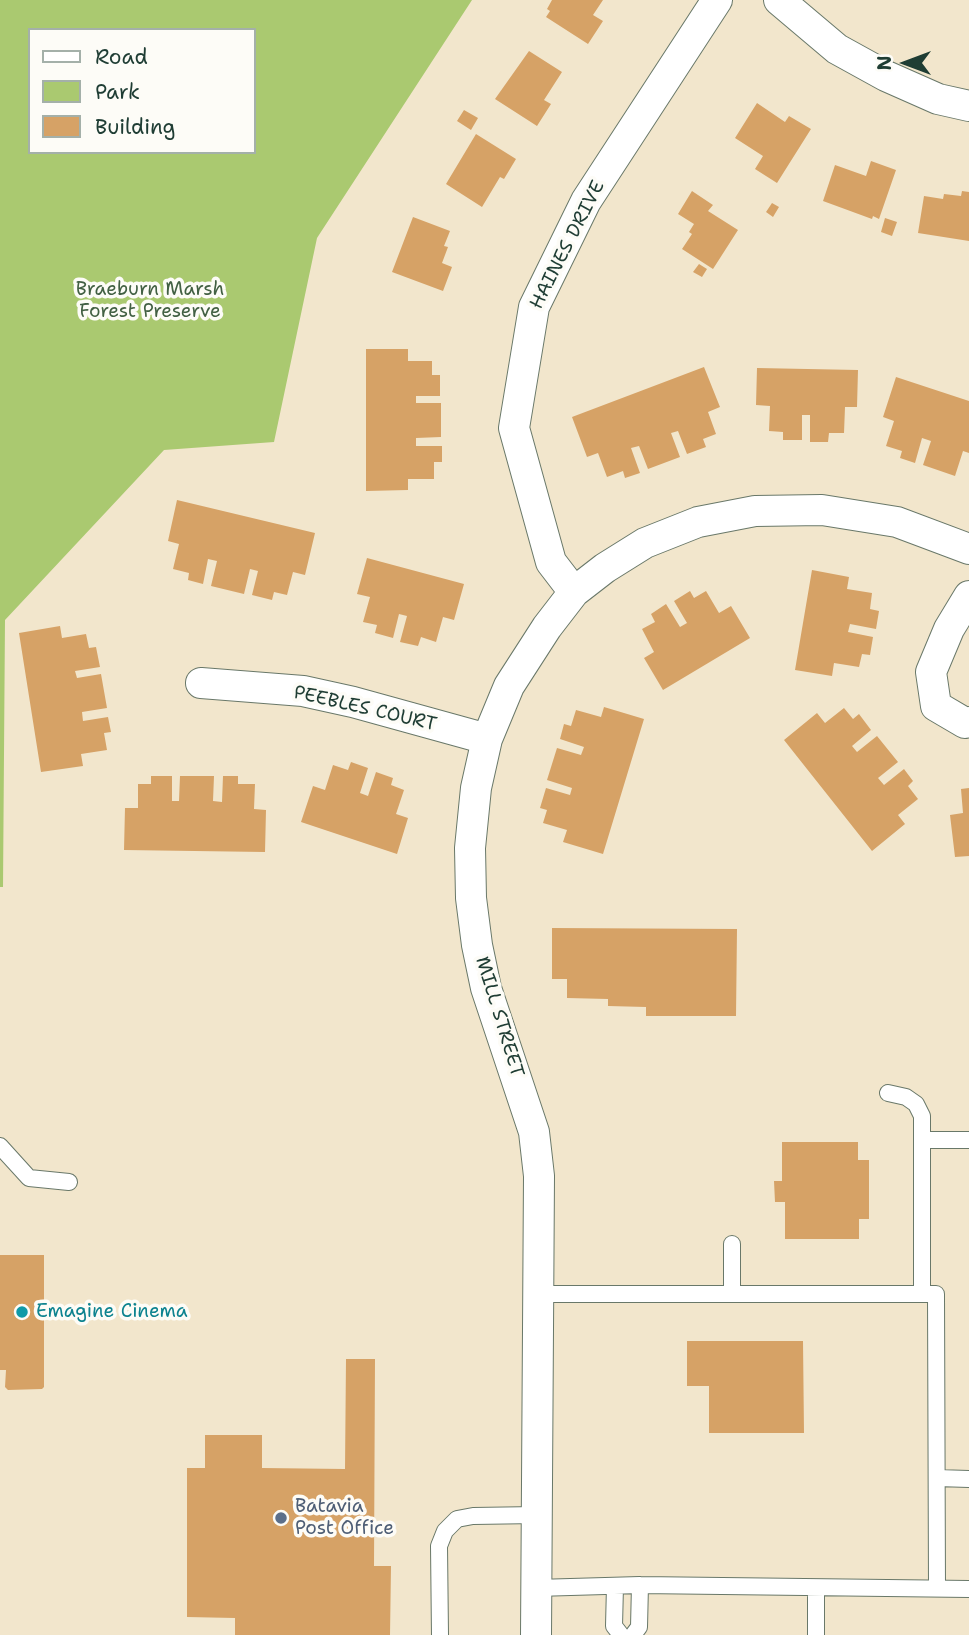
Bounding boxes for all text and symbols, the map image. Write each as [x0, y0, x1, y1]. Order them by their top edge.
legend [28, 28, 256, 154]
north arrow [871, 28, 941, 98]
text: Road [95, 43, 148, 71]
text: N [872, 55, 897, 71]
text: Park [95, 78, 140, 106]
text: Building [95, 113, 175, 141]
street label: HAINES DRIVE [526, 177, 610, 313]
park label: Braeburn Marsh Forest Preserve [76, 279, 224, 323]
street label: PEEBLES COURT [291, 681, 439, 737]
street label: MILL STREET [470, 954, 528, 1080]
place label: Emagine Cinema [36, 1301, 188, 1323]
marker: Emagine Cinema [14, 1304, 30, 1320]
place label: Batavia Post Office [295, 1496, 394, 1540]
marker: Batavia Post Office [273, 1510, 289, 1526]

